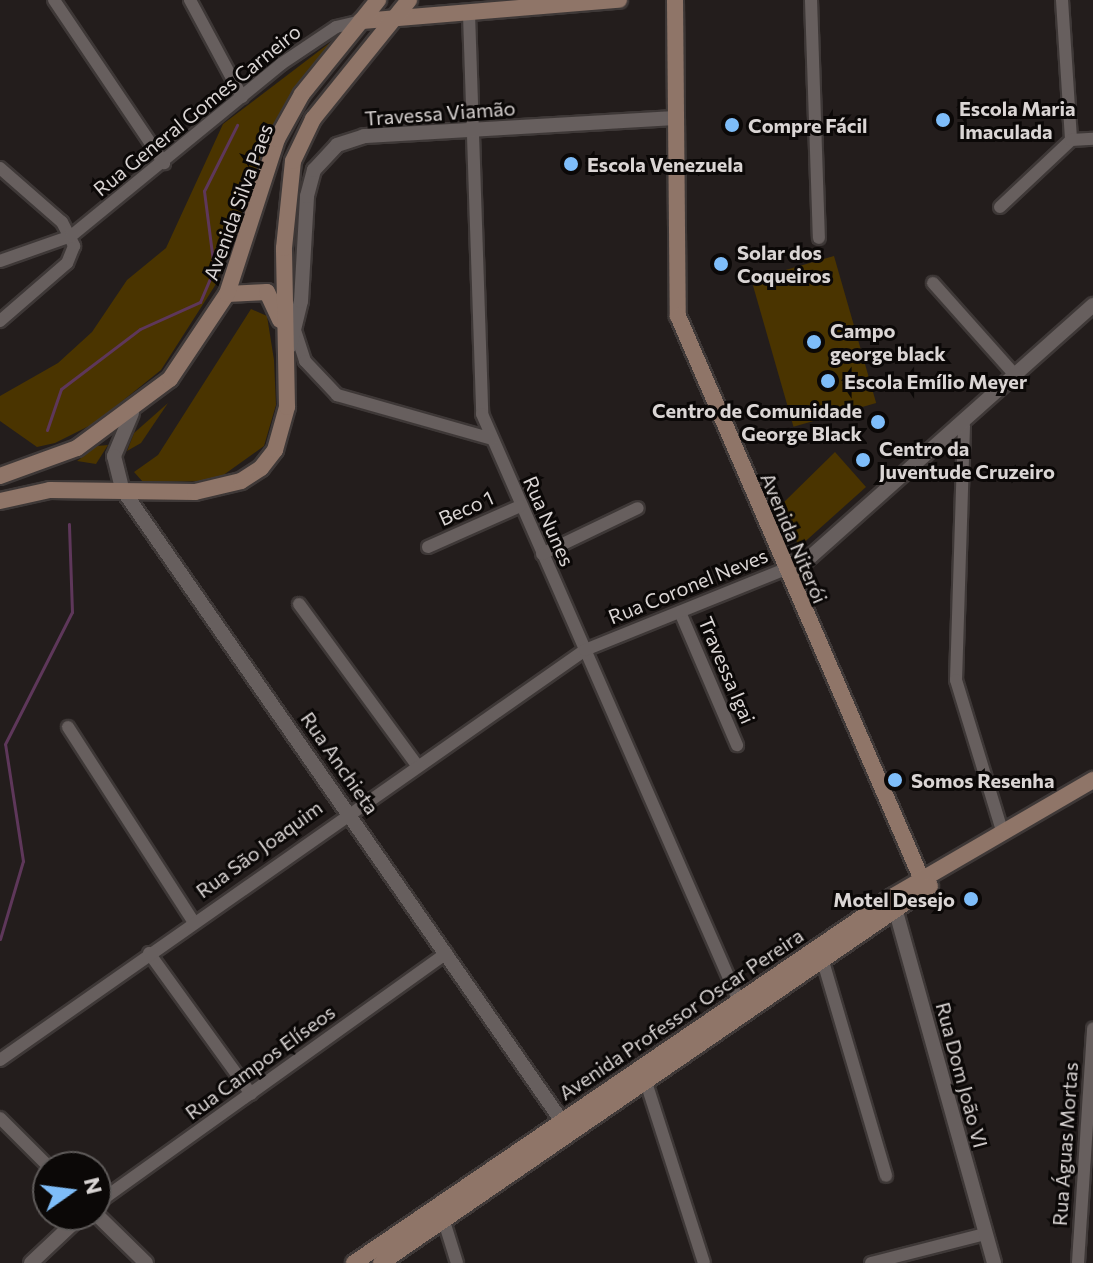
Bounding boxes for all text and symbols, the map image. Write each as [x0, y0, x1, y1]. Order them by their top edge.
street label: Rua General Gomes Carneiro [89, 19, 305, 201]
street label: Travessa Viamão [364, 96, 516, 130]
place label: Escola Maria Imaculada [959, 96, 1076, 143]
marker: Escola Maria Imaculada [934, 111, 952, 129]
place label: Compre Fácil [748, 113, 868, 137]
marker: Compre Fácil [723, 116, 741, 134]
street label: Avenida Silva Paes [199, 120, 277, 284]
place label: Escola Venezuela [587, 152, 743, 176]
marker: Escola Venezuela [562, 155, 580, 173]
place label: Solar dos Coqueiros [737, 240, 831, 287]
marker: Solar dos Coqueiros [712, 255, 730, 273]
place label: Campo george black [830, 318, 946, 365]
marker: Campo george black [805, 333, 823, 351]
place label: Escola Emílio Meyer [844, 369, 1027, 393]
marker: Escola Emílio Meyer [819, 372, 837, 390]
place label: Centro de Comunidade George Black [652, 398, 862, 445]
marker: Centro de Comunidade George Black [869, 413, 887, 431]
place label: Centro da Juventude Cruzeiro [879, 436, 1055, 483]
marker: Centro da Juventude Cruzeiro [854, 451, 872, 469]
street label: Avenida Niterói [756, 469, 832, 607]
street label: Rua Nunes [518, 472, 580, 570]
street label: Beco 1 [435, 485, 497, 531]
street label: Rua Coronel Neves [605, 543, 771, 629]
street label: Travessa Igai [694, 613, 760, 727]
street label: Rua Anchieta [296, 707, 384, 819]
place label: Somos Resenha [911, 768, 1054, 792]
marker: Somos Resenha [886, 771, 904, 789]
street label: Rua São Joaquim [191, 795, 327, 903]
place label: Motel Desejo [833, 887, 955, 911]
marker: Motel Desejo [962, 890, 980, 908]
street label: Avenida Professor Oscar Pereira [554, 923, 808, 1105]
street label: Rua Dom João VI [931, 999, 993, 1151]
street label: Rua Campos Elíseos [180, 1000, 340, 1124]
street label: Rua Águas Mortas [1047, 1061, 1083, 1227]
north arrow [32, 1151, 112, 1231]
text: N [79, 1174, 109, 1197]

